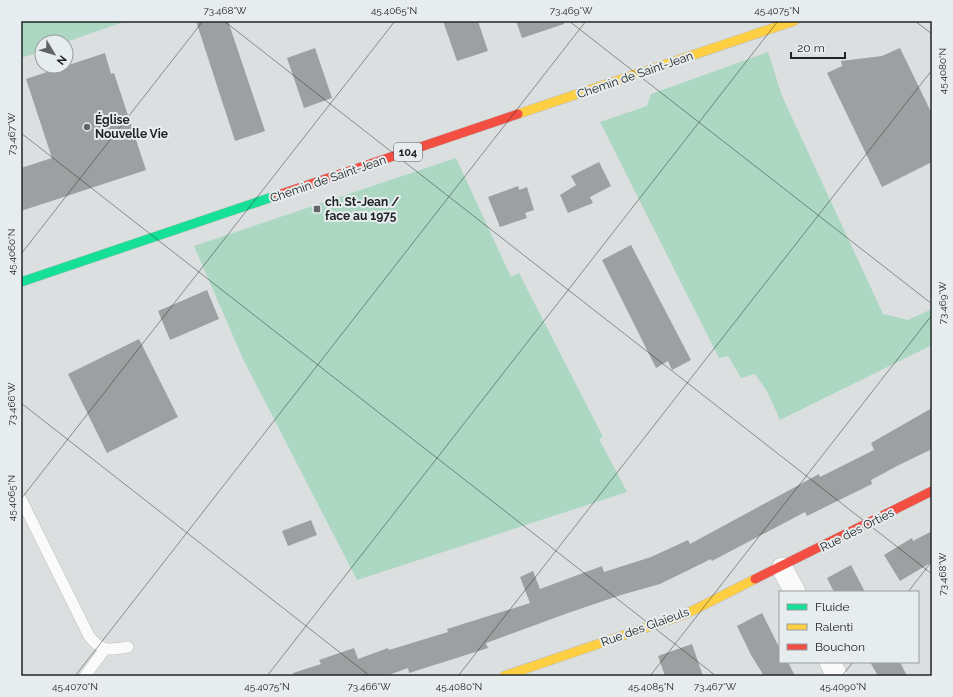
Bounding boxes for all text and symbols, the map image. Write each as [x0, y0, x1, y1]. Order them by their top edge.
text: 73.468°W [203, 5, 247, 16]
text: 45.4065°N [371, 5, 417, 16]
text: 73.469°W [550, 5, 593, 16]
text: 45.4075°N [754, 5, 800, 16]
north arrow [34, 34, 74, 74]
scale bar [791, 34, 845, 60]
text: 20 m [797, 41, 825, 55]
text: 45.4080°N [937, 48, 948, 94]
street label: Chemin de Saint-Jean [575, 49, 695, 101]
text: N [54, 53, 69, 67]
text: 73.467°W [6, 112, 17, 155]
place label: Église Nouvelle Vie [95, 112, 168, 141]
marker: Église Nouvelle Vie [82, 122, 92, 132]
road number: 104 [394, 143, 422, 161]
street label: Chemin de Saint-Jean [268, 153, 388, 205]
place label: ch. St-Jean / face au 1975 [325, 195, 400, 223]
marker: ch. St-Jean / face au 1975 [312, 204, 322, 214]
text: 45.4060°N [6, 229, 17, 275]
text: 73.469°W [937, 281, 948, 324]
text: 73.466°W [6, 382, 17, 426]
text: 45.4065°N [6, 475, 17, 521]
street label: Rue des Orties [818, 505, 896, 555]
text: 73.468°W [937, 552, 948, 596]
legend [779, 591, 919, 663]
text: Fluide [815, 600, 850, 614]
street label: Rue des Glaïeuls [599, 605, 691, 649]
text: Ralenti [815, 620, 853, 634]
text: Bouchon [815, 640, 865, 654]
text: 45.4070°N [52, 681, 98, 692]
text: 45.4075°N [244, 681, 290, 692]
text: 73.466°W [347, 681, 391, 692]
text: 45.4080°N [436, 681, 482, 692]
text: 45.4085°N [628, 681, 674, 692]
text: 73.467°W [694, 681, 737, 692]
text: 45.4090°N [820, 681, 866, 692]

